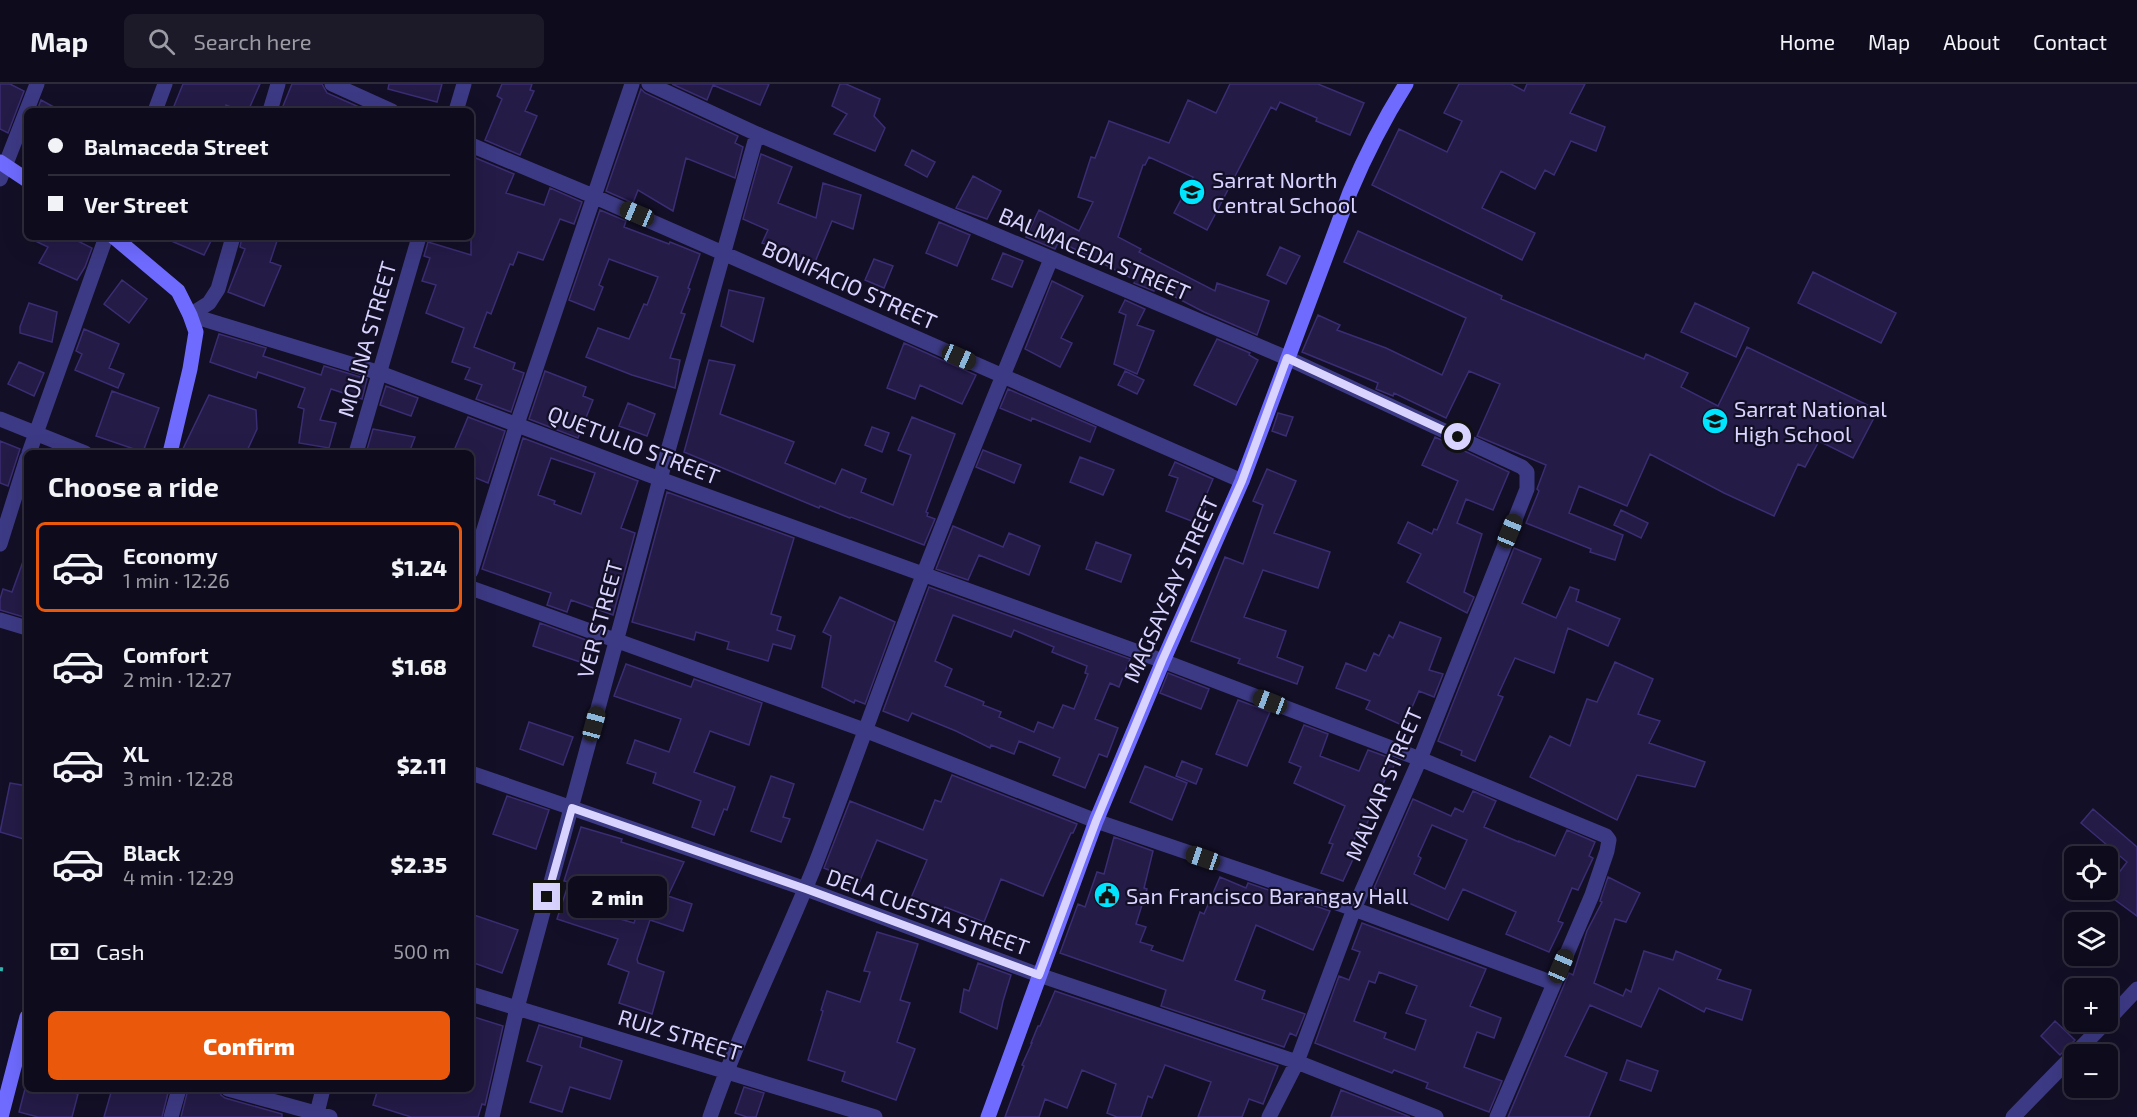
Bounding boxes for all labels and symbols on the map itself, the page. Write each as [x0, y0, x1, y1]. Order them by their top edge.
place label: Sarrat North Central School [1212, 166, 1357, 217]
school or university icon: Sarrat North Central School [1177, 177, 1207, 207]
car [617, 199, 657, 229]
street label: BALMACEDA STREET [996, 201, 1195, 305]
street label: BONIFACIO STREET [759, 234, 941, 334]
street label: MOLINA STREET [331, 258, 401, 420]
car [939, 341, 979, 373]
place label: Sarrat National High School [1734, 395, 1887, 446]
street label: QUETULIO STREET [544, 399, 724, 490]
school or university icon: Sarrat National High School [1700, 406, 1730, 436]
route start [1444, 423, 1471, 450]
street label: MAGSAYSAY STREET [1117, 491, 1223, 686]
car [1495, 511, 1525, 551]
street label: VER STREET [571, 557, 627, 681]
car [1250, 687, 1290, 717]
street label: MALVAR STREET [1339, 703, 1427, 864]
car [581, 704, 607, 744]
car [1183, 844, 1223, 872]
street label: DELA CUESTA STREET [823, 862, 1033, 960]
callout: 2 min [568, 876, 667, 918]
public building icon: San Francisco Barangay Hall [1092, 880, 1122, 910]
place label: San Francisco Barangay Hall [1126, 882, 1409, 908]
route end [533, 883, 560, 910]
car [1546, 946, 1576, 986]
street label: RUIZ STREET [615, 1003, 745, 1065]

